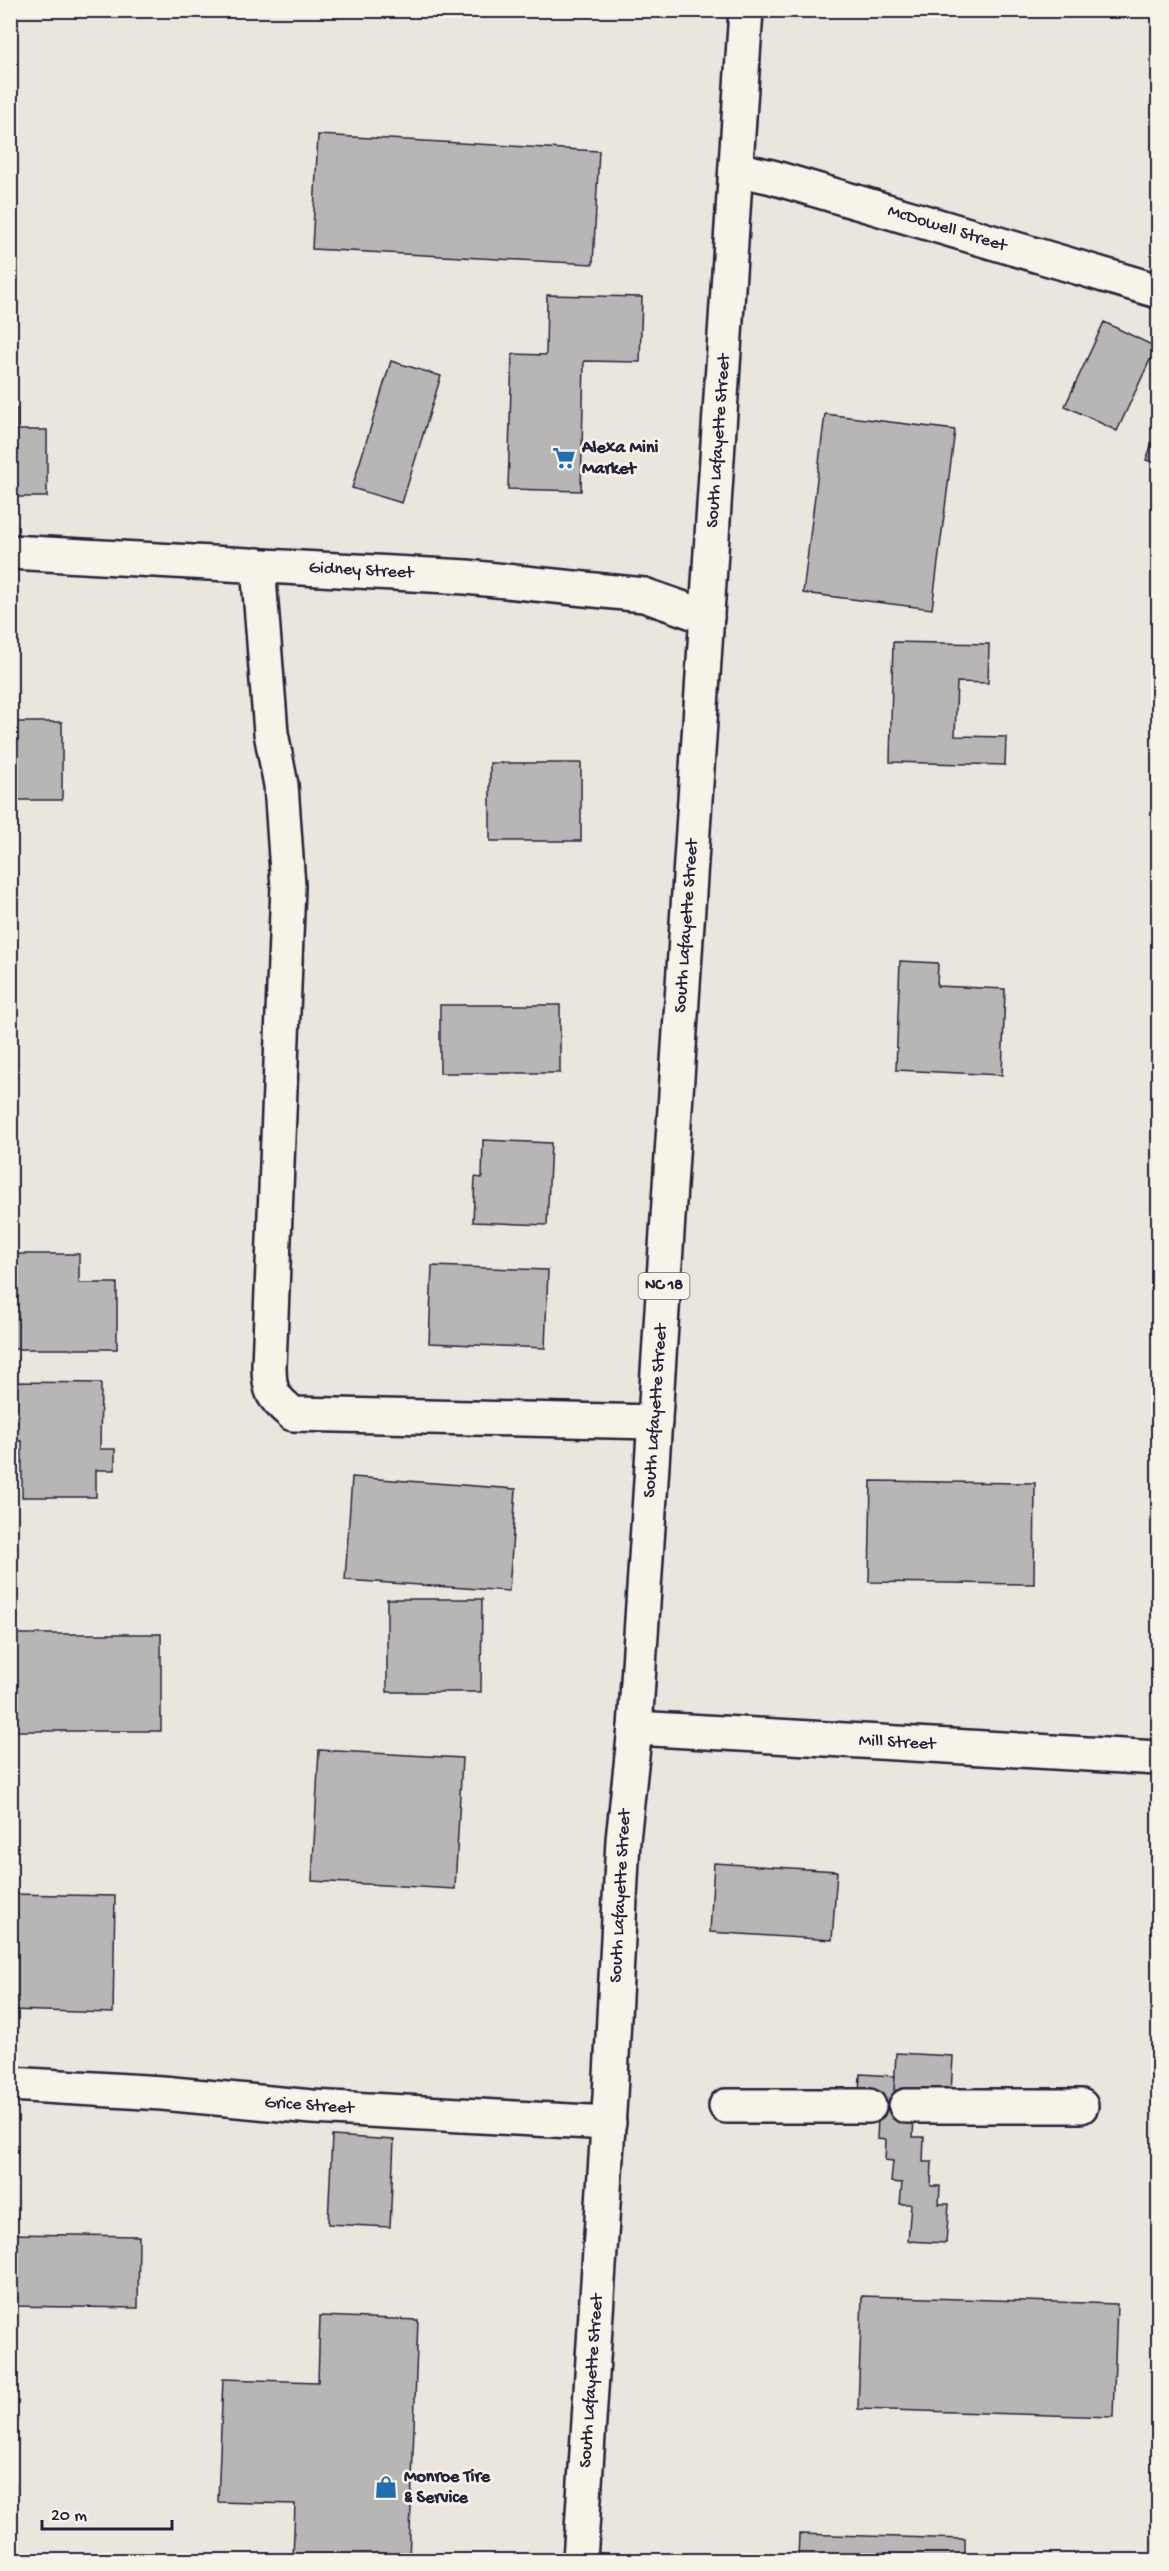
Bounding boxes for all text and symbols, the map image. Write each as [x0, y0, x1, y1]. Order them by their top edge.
street label: McDowell Street [885, 201, 1011, 258]
street label: South Lafayette Street [702, 352, 736, 528]
place label: Alexa Mini Market [581, 438, 659, 480]
supermarket icon: Alexa Mini Market [551, 445, 577, 471]
street label: Gidney Street [308, 558, 416, 584]
street label: South Lafayette Street [670, 837, 704, 1013]
road number: NC 18 [638, 1273, 690, 1299]
street label: South Lafayette Street [639, 1322, 673, 1498]
street label: Mill Street [858, 1731, 937, 1756]
street label: South Lafayette Street [606, 1807, 636, 1983]
street label: Grice Street [264, 2092, 356, 2120]
street label: South Lafayette Street [575, 2292, 609, 2468]
place label: Monroe Tire & Service [404, 2467, 491, 2509]
shop icon: Monroe Tire & Service [373, 2474, 399, 2500]
scale bar [42, 2493, 172, 2531]
text: 20 m [51, 2506, 87, 2527]

